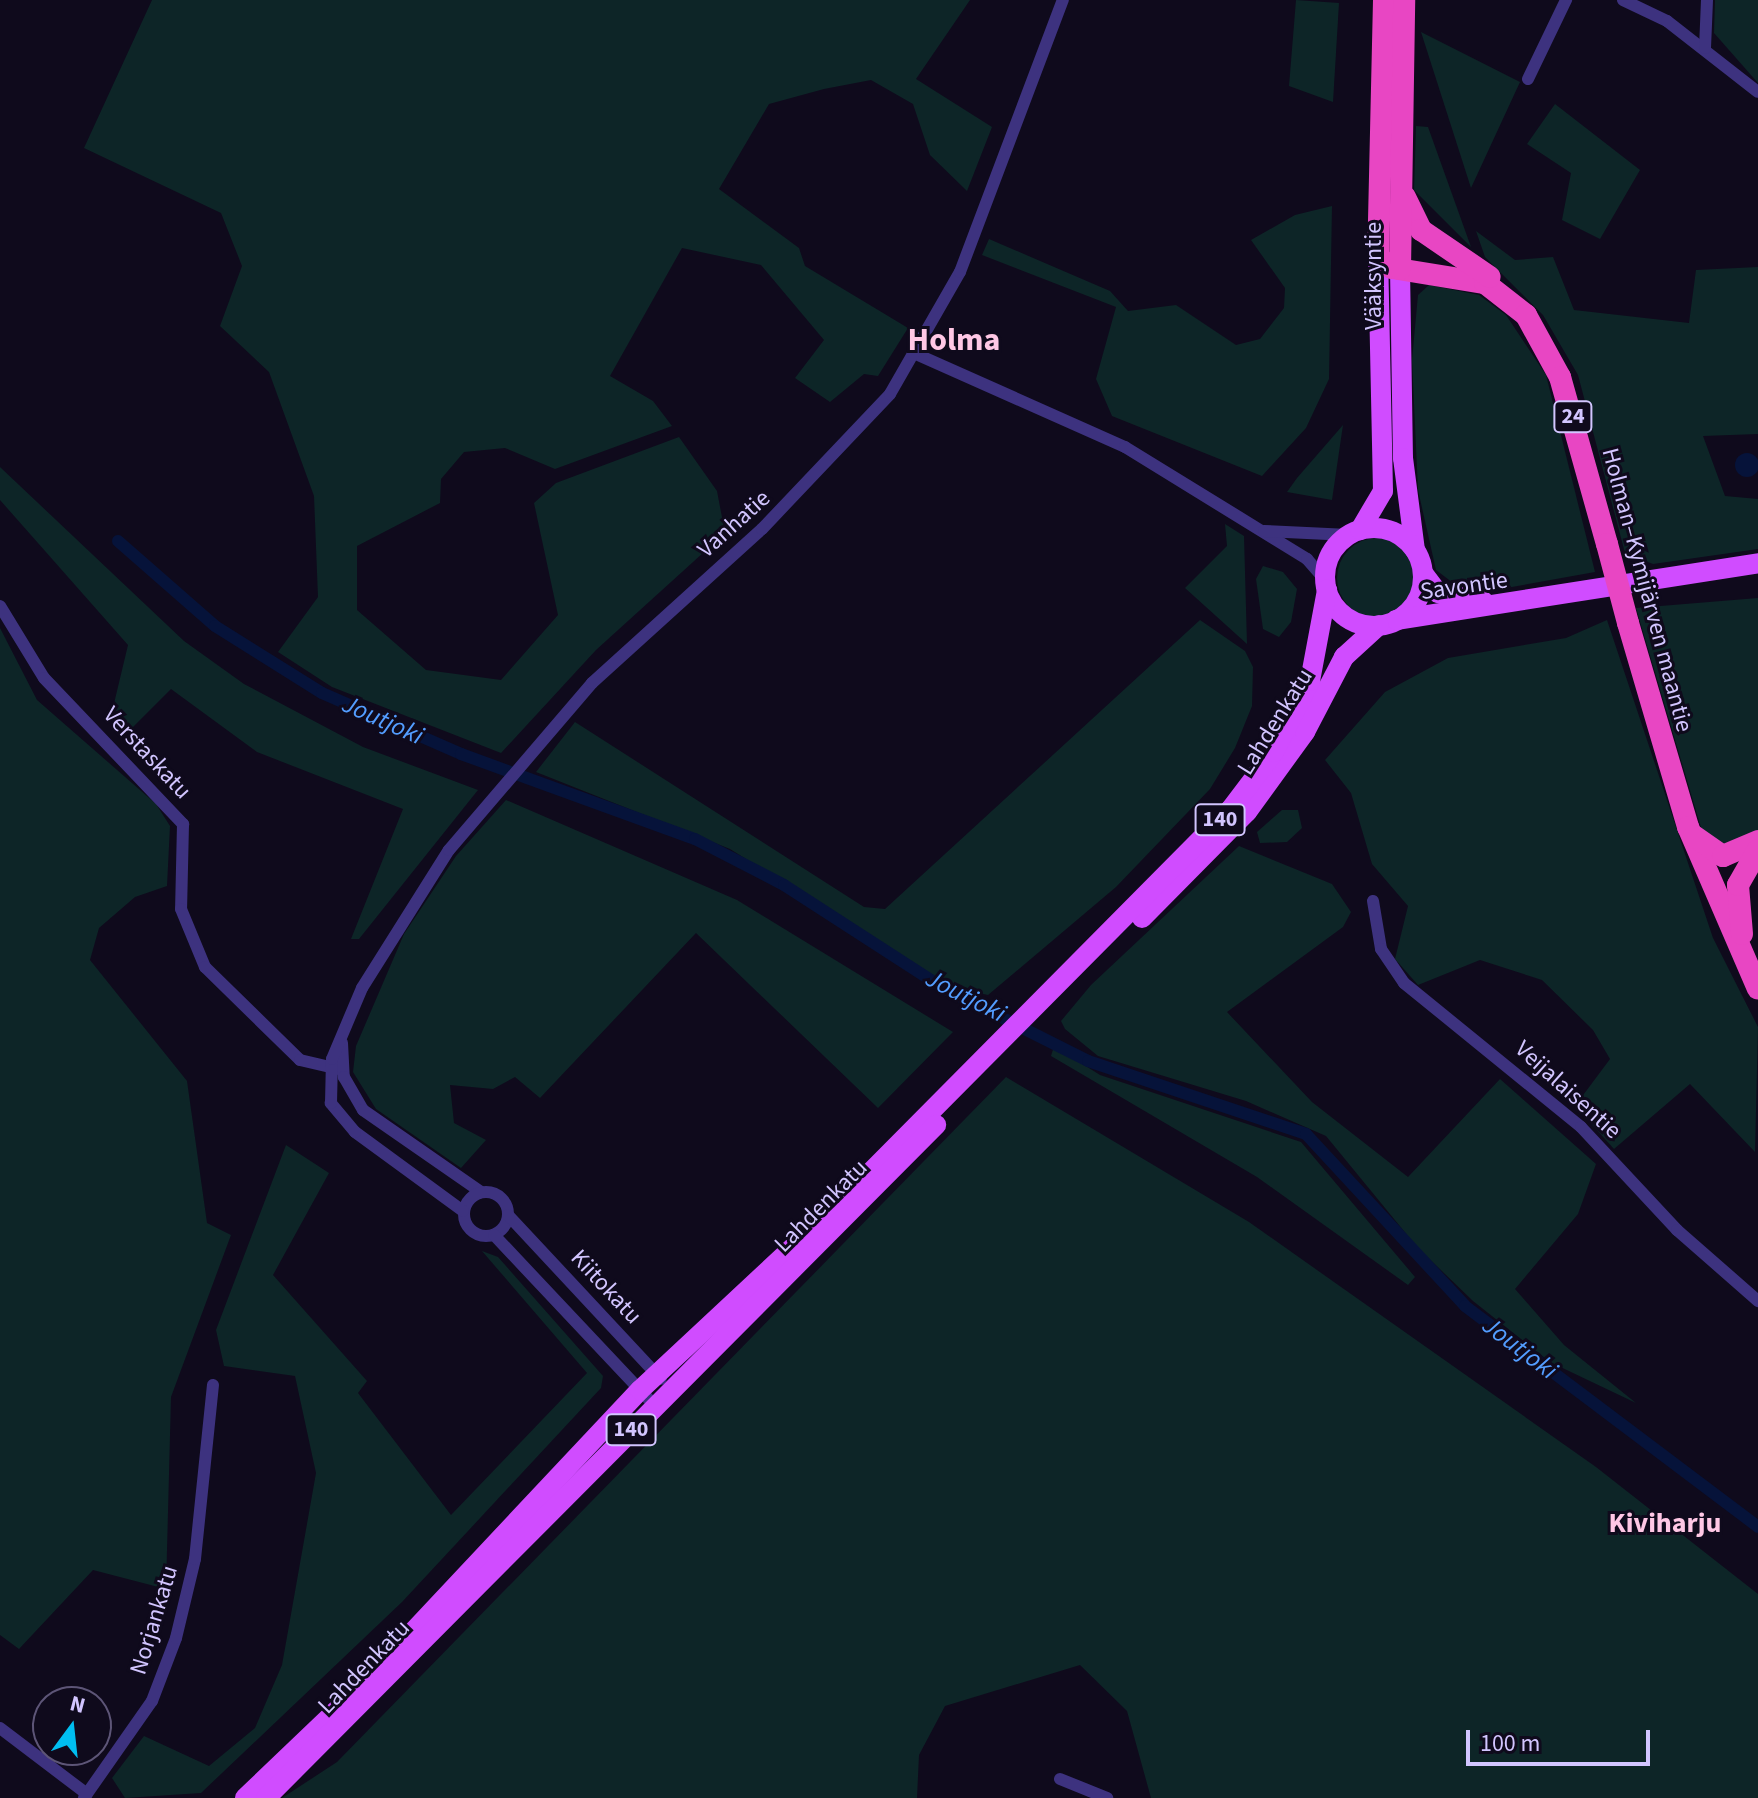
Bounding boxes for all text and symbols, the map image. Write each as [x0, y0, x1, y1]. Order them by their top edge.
street label: Vääksyntie [1360, 222, 1388, 330]
district label: Holma [908, 321, 1000, 359]
road number: 24 [1553, 399, 1593, 435]
street label: Holman–Kymijärven maantie [1595, 445, 1699, 735]
street label: Vanhatie [692, 484, 776, 564]
street label: Savontie [1418, 566, 1510, 606]
street label: Lahdenkatu [1231, 664, 1319, 780]
water label: Joutjoki [338, 688, 428, 752]
street label: Verstaskatu [97, 701, 197, 805]
road number: 140 [1194, 802, 1246, 838]
water label: Joutjoki [921, 963, 1011, 1029]
street label: Veijalaisentie [1509, 1035, 1627, 1145]
street label: Lahdenkatu [768, 1153, 874, 1259]
street label: Kiitokatu [564, 1244, 648, 1330]
water label: Joutjoki [1477, 1310, 1563, 1386]
road number: 140 [605, 1412, 657, 1448]
district label: Kiviharju [1609, 1506, 1721, 1540]
street label: Norjankatu [124, 1562, 184, 1678]
street label: Lahdenkatu [312, 1614, 416, 1720]
north arrow [32, 1686, 112, 1766]
text: N [66, 1687, 89, 1722]
scale bar [1470, 1714, 1654, 1764]
text: 100 m [1480, 1726, 1540, 1761]

